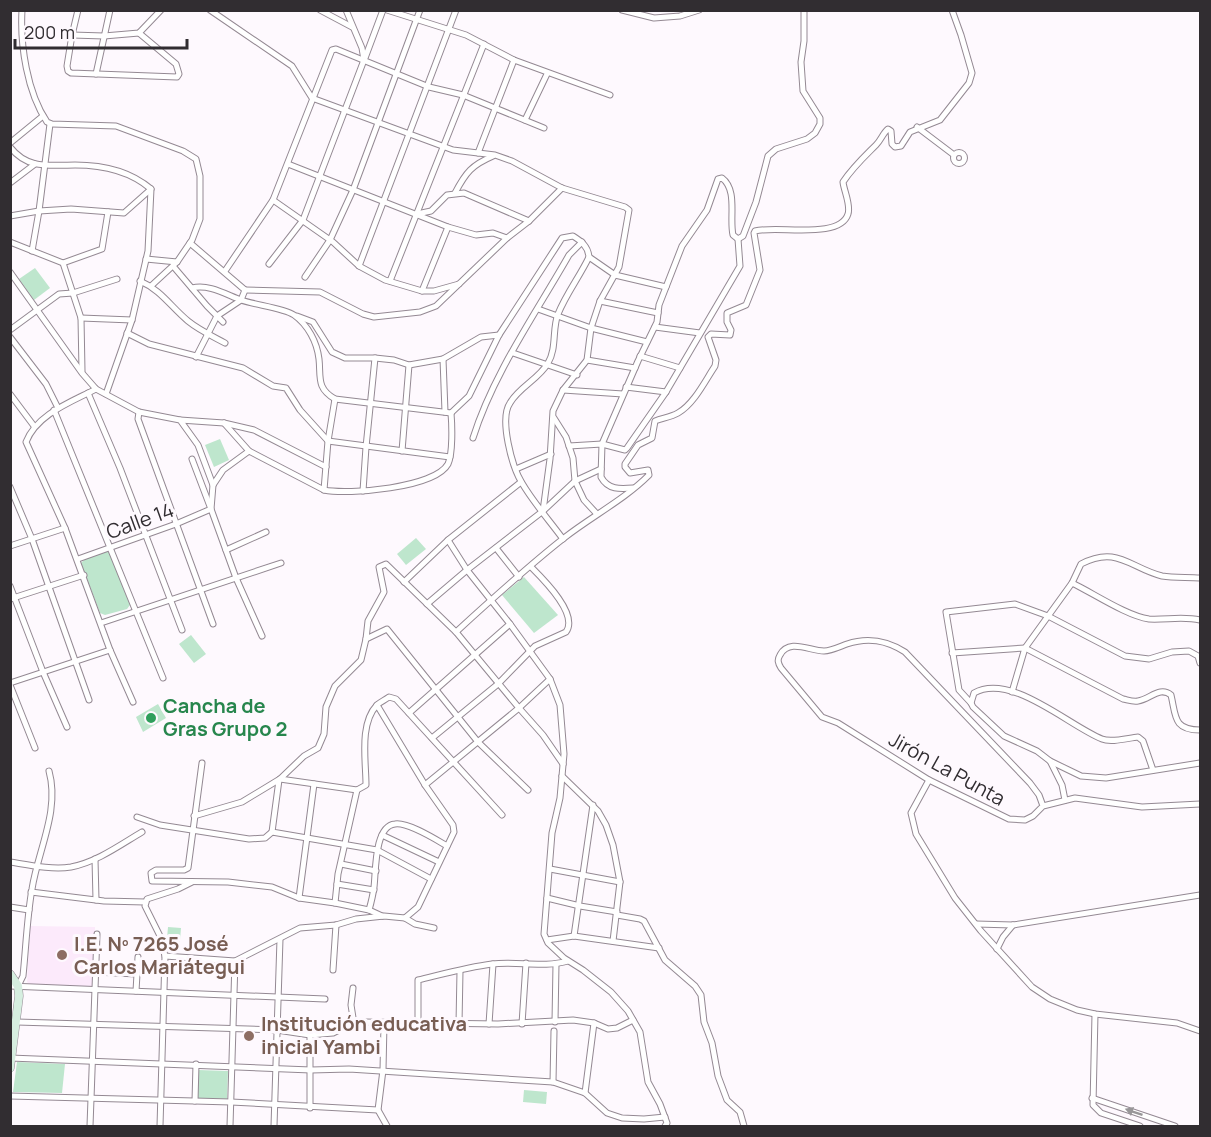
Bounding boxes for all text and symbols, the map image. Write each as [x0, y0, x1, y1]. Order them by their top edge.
scale bar [15, 12, 188, 50]
text: 200 m [24, 20, 75, 44]
street label: Calle 14 [102, 496, 177, 545]
place label: Cancha de Gras Grupo 2 [163, 692, 287, 742]
marker: Cancha de Gras Grupo 2 [144, 711, 158, 725]
street label: Jirón La Punta [884, 725, 1010, 812]
place label: I.E. Nº 7265 José Carlos Mariátegui [74, 930, 245, 980]
marker: I.E. Nº 7265 José Carlos Mariátegui [55, 948, 69, 962]
place label: Institución educativa inicial Yambi [261, 1010, 467, 1060]
marker: Institución educativa inicial Yambi [242, 1029, 256, 1043]
one-way arrow [1124, 1107, 1142, 1116]

